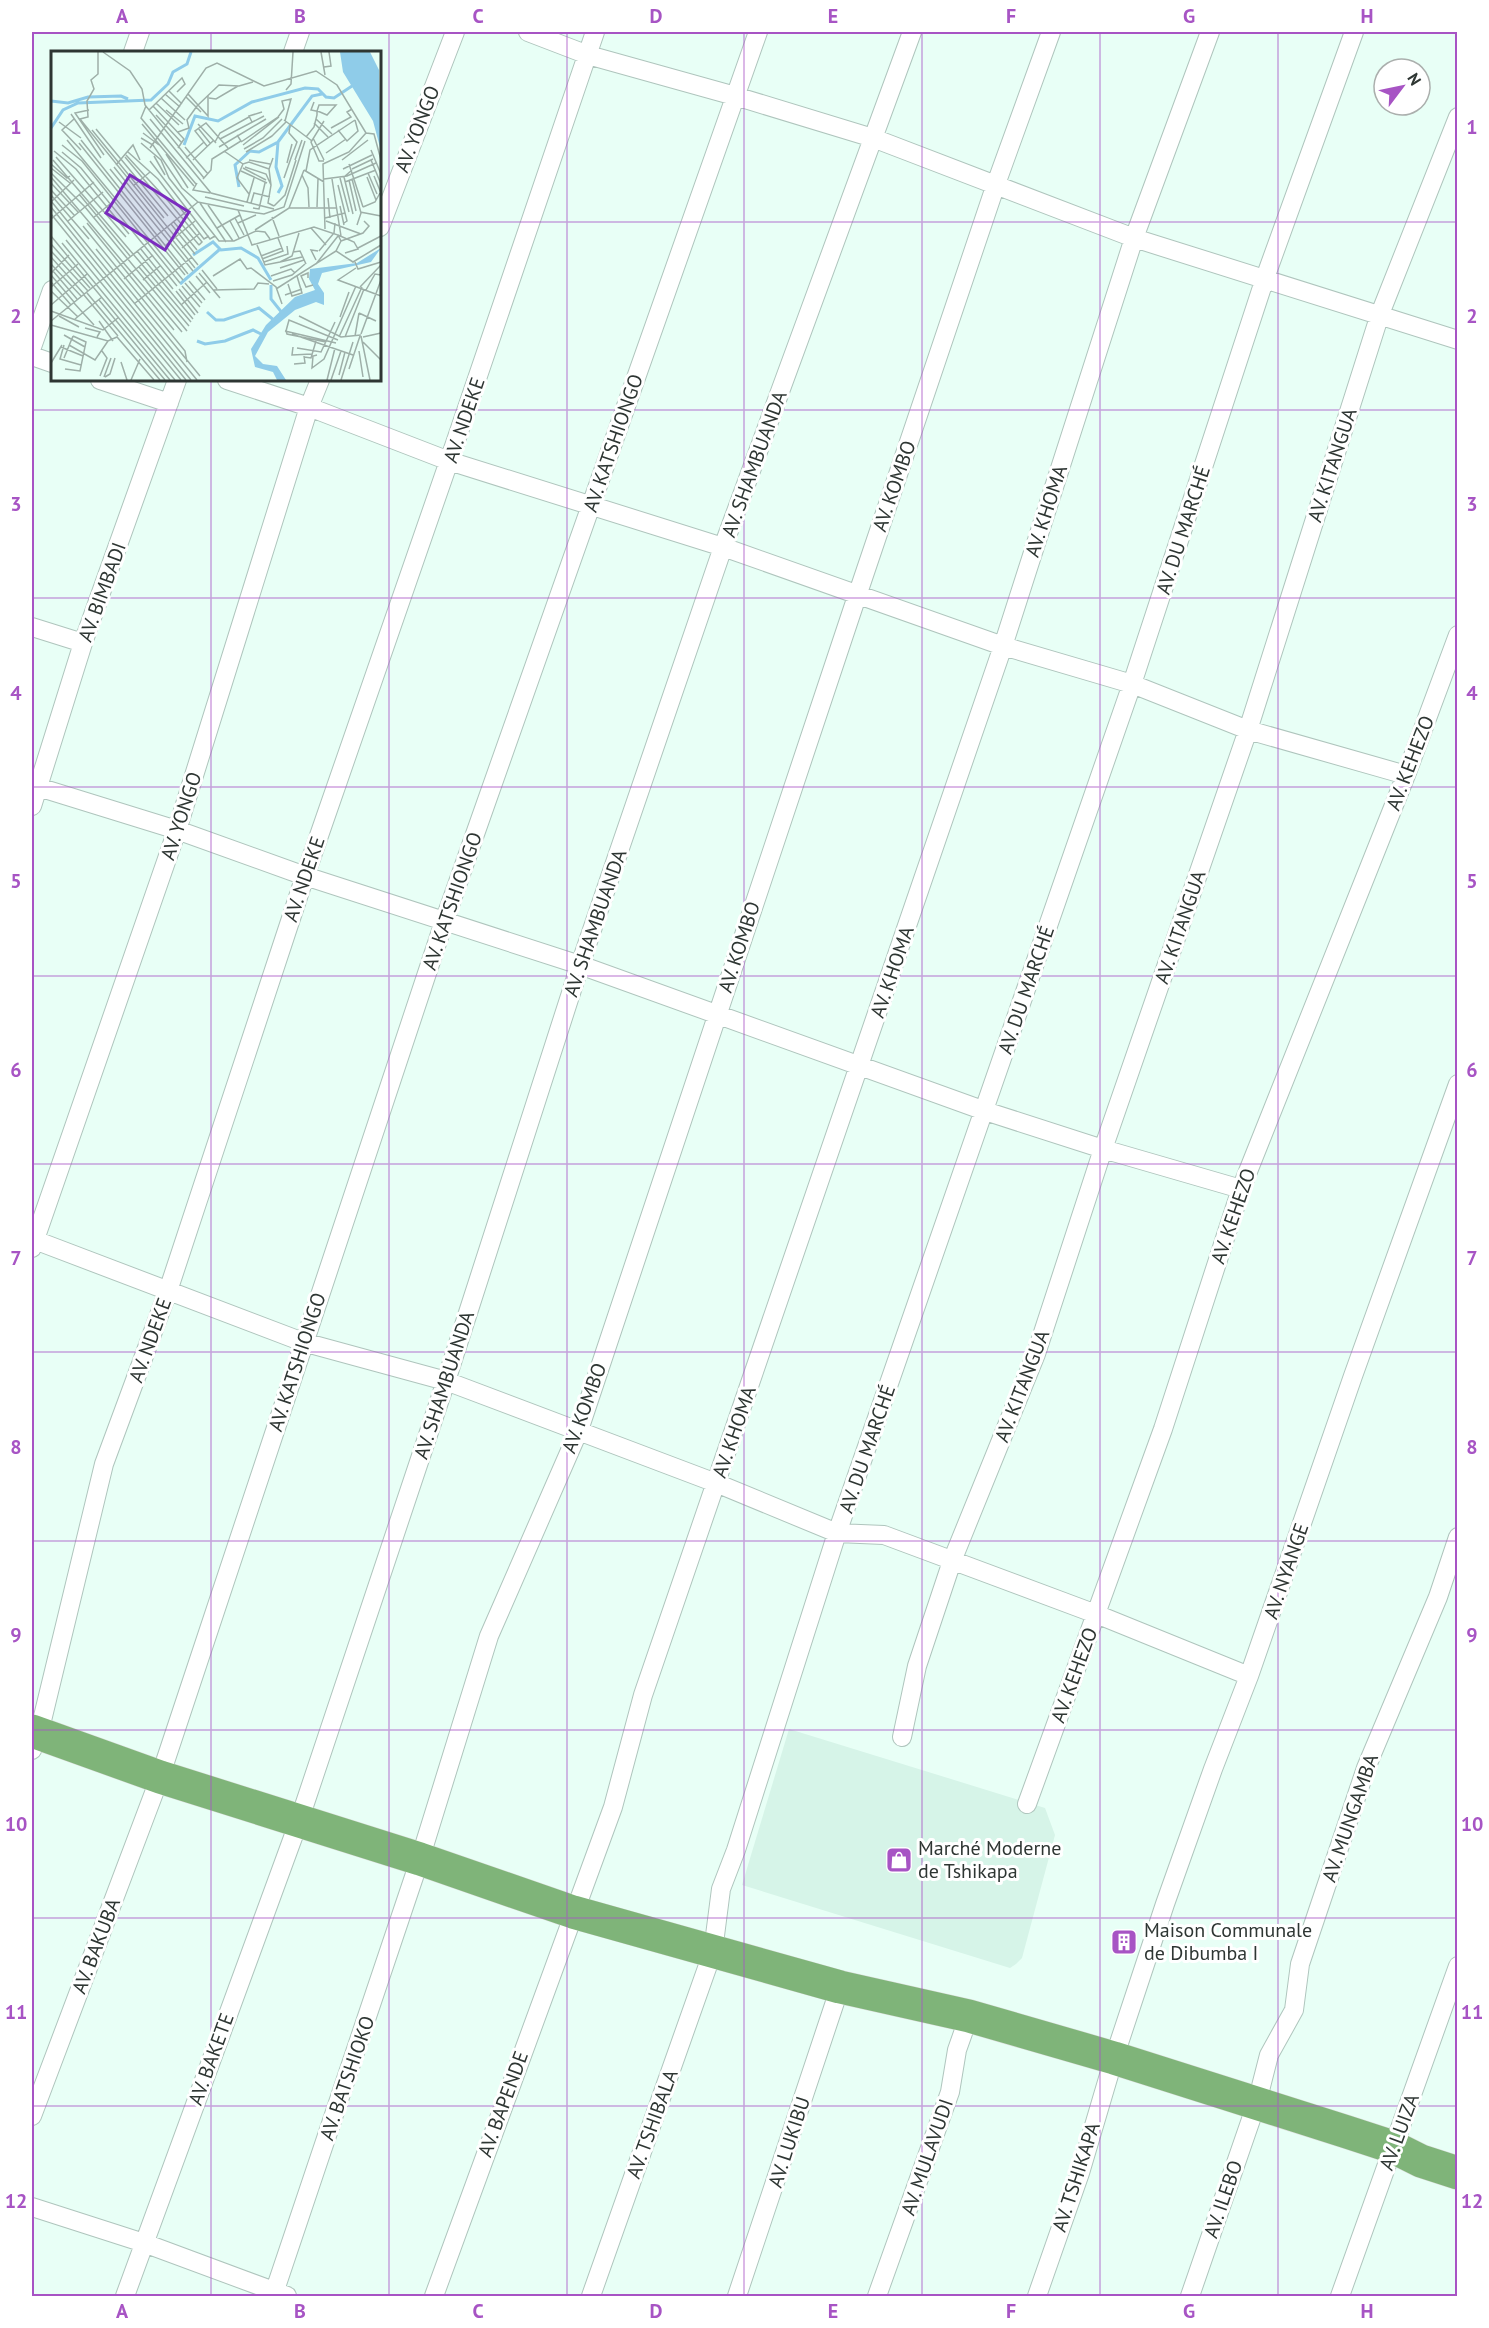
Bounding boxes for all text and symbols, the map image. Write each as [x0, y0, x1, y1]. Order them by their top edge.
text: A [116, 3, 129, 29]
text: B [294, 3, 306, 29]
text: C [472, 3, 484, 29]
text: D [650, 3, 663, 29]
text: E [828, 3, 838, 29]
text: F [1006, 3, 1016, 29]
text: G [1183, 3, 1195, 29]
text: H [1360, 3, 1374, 29]
inset map [51, 51, 381, 381]
north arrow [1372, 57, 1432, 117]
text: N [1403, 69, 1426, 89]
street label: AV. YONGO [389, 82, 445, 176]
text: 1 [10, 114, 22, 140]
text: 1 [1466, 114, 1478, 140]
text: 2 [10, 303, 22, 329]
text: 2 [1466, 303, 1478, 329]
street label: AV. KATSHIONGO [577, 371, 649, 515]
street label: AV. NDEKE [437, 374, 491, 466]
street label: AV. SHAMBUANDA [715, 387, 793, 541]
street label: AV. KITANGUA [1301, 404, 1363, 525]
street label: AV. KOMBO [866, 437, 922, 535]
street label: AV. KHOMA [1019, 461, 1073, 560]
street label: AV. DU MARCHÉ [1150, 462, 1216, 598]
text: 3 [10, 491, 22, 517]
text: 3 [1466, 491, 1478, 517]
street label: AV. BIMBADI [72, 539, 132, 645]
text: 4 [10, 680, 22, 706]
text: 4 [1466, 680, 1478, 706]
street label: AV. KEHEZO [1380, 712, 1440, 814]
street label: AV. YONGO [155, 769, 207, 863]
street label: AV. KATSHIONGO [416, 829, 488, 973]
street label: AV. NDEKE [277, 833, 331, 925]
street label: AV. SHAMBUANDA [558, 846, 632, 1000]
street label: AV. KITANGUA [1148, 867, 1212, 987]
text: 5 [10, 868, 22, 894]
text: 5 [1466, 868, 1478, 894]
street label: AV. KOMBO [712, 898, 766, 996]
street label: AV. KHOMA [864, 922, 920, 1021]
street label: AV. DU MARCHÉ [992, 922, 1060, 1058]
text: 6 [10, 1057, 22, 1083]
text: 6 [1466, 1057, 1478, 1083]
street label: AV. KEHEZO [1205, 1165, 1261, 1267]
text: 7 [10, 1245, 22, 1271]
text: 7 [1466, 1245, 1478, 1271]
street label: AV. KATSHIONGO [262, 1289, 332, 1435]
street label: AV. NDEKE [123, 1294, 177, 1386]
street label: AV. SHAMBUANDA [408, 1307, 480, 1462]
street label: AV. KITANGUA [989, 1326, 1055, 1446]
street label: AV. KOMBO [556, 1359, 612, 1457]
street label: AV. DU MARCHÉ [833, 1381, 901, 1517]
street label: AV. KHOMA [706, 1382, 762, 1481]
text: 8 [10, 1434, 22, 1460]
text: 8 [1466, 1434, 1478, 1460]
street label: AV. NYANGE [1257, 1520, 1315, 1622]
text: 9 [10, 1622, 22, 1648]
text: 9 [1466, 1622, 1478, 1648]
street label: AV. KEHEZO [1045, 1624, 1103, 1726]
street label: AV. MUNGAMBA [1316, 1750, 1384, 1885]
text: 10 [5, 1811, 27, 1837]
text: 10 [1461, 1811, 1483, 1837]
place label: Marché Moderne de Tshikapa [918, 1835, 1061, 1884]
shop icon: Marché Moderne de Tshikapa [884, 1845, 914, 1875]
street label: AV. BAKUBA [66, 1894, 126, 1997]
place label: Maison Communale de Dibumba I [1144, 1917, 1312, 1966]
building icon: Maison Communale de Dibumba I [1109, 1927, 1139, 1957]
text: 11 [5, 1999, 27, 2025]
text: 11 [1461, 1999, 1483, 2025]
street label: AV. BAKETE [182, 2009, 240, 2109]
street label: AV. BATSHIOKO [314, 2012, 380, 2144]
street label: AV. BAPENDE [472, 2047, 534, 2161]
street label: AV. TSHIBALA [620, 2066, 684, 2182]
street label: AV. LUIZA [1373, 2090, 1425, 2174]
street label: AV. LUKIBU [762, 2093, 816, 2191]
street label: AV. MULAVUDI [895, 2095, 959, 2219]
street label: AV. TSHIKAPA [1046, 2119, 1106, 2235]
street label: AV. ILEBO [1198, 2157, 1248, 2241]
text: 12 [5, 2188, 27, 2214]
text: 12 [1461, 2188, 1483, 2214]
text: A [116, 2298, 129, 2324]
text: B [294, 2298, 306, 2324]
text: C [472, 2298, 484, 2324]
text: D [650, 2298, 663, 2324]
text: E [828, 2298, 838, 2324]
text: F [1006, 2298, 1016, 2324]
text: G [1183, 2298, 1195, 2324]
text: H [1360, 2298, 1374, 2324]

